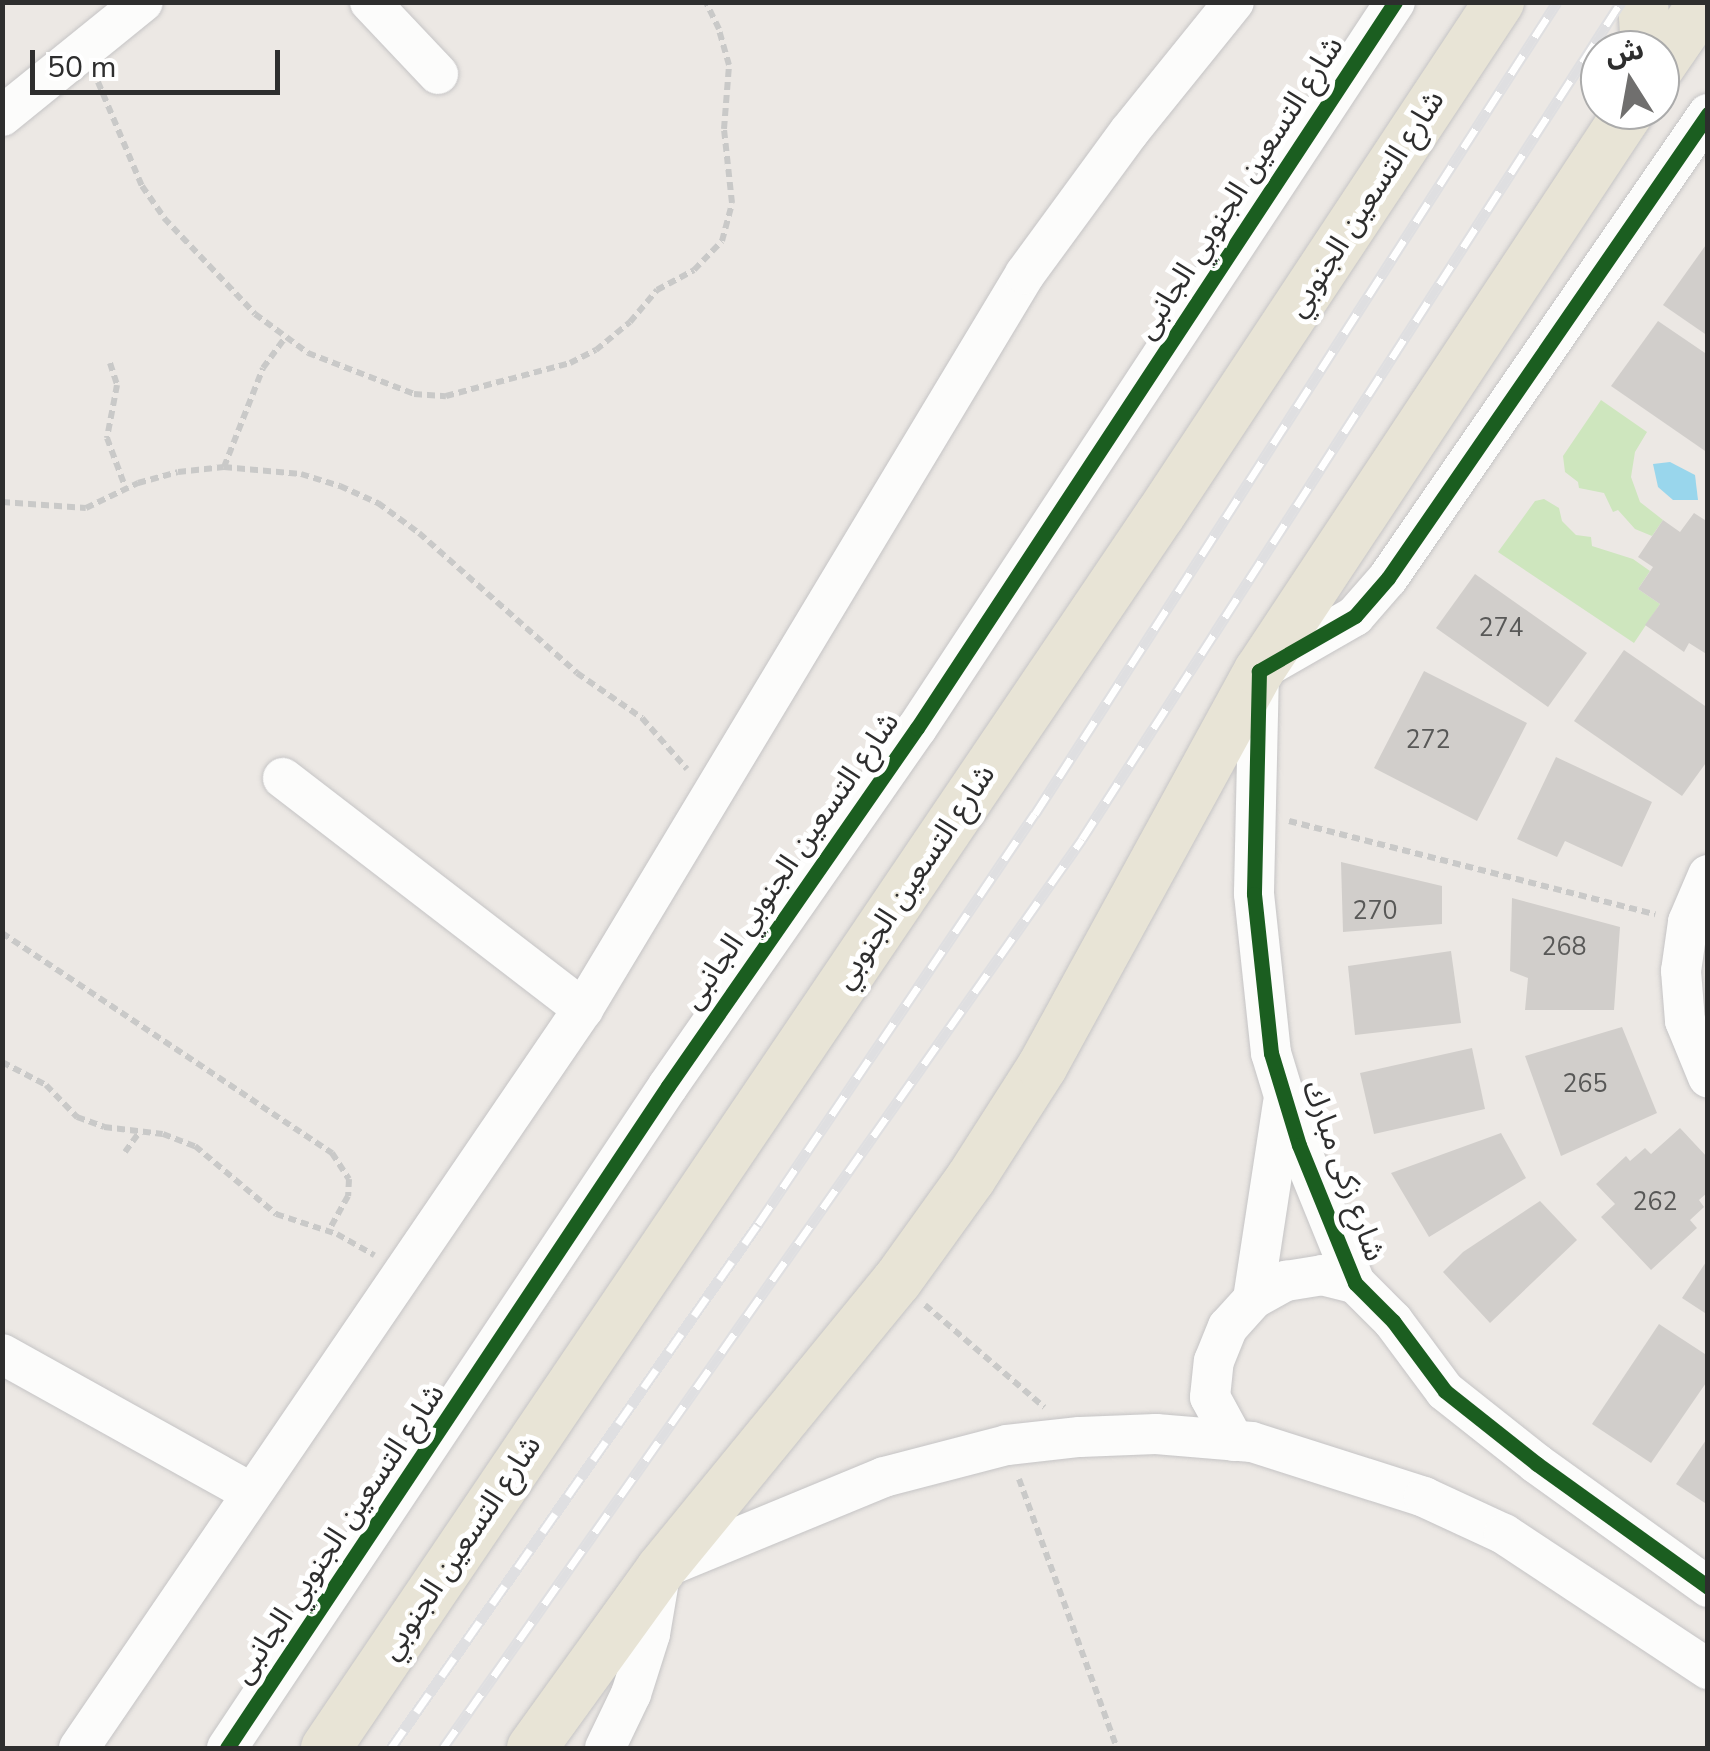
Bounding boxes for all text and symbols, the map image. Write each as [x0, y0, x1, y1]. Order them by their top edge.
scale bar [35, 30, 285, 92]
street label: شارع التسعين الجنوبي الجانبى [1129, 30, 1351, 346]
north arrow [1580, 30, 1680, 130]
text: ش [1602, 30, 1647, 75]
text: 50 m [47, 47, 116, 88]
street label: شارع التسعين الجنوبي [1279, 84, 1453, 324]
house number: 274 [1479, 613, 1523, 643]
street label: شارع التسعين الجنوبي الجانبى [675, 706, 907, 1016]
house number: 272 [1406, 725, 1450, 755]
street label: شارع التسعين الجنوبي [827, 758, 1003, 996]
house number: 270 [1353, 896, 1397, 926]
house number: 268 [1542, 932, 1586, 962]
house number: 265 [1563, 1069, 1607, 1099]
street label: شارع زكى مبارك [1294, 1076, 1392, 1266]
house number: 262 [1633, 1187, 1677, 1217]
street label: شارع التسعين الجنوبي الجانبى [225, 1377, 453, 1691]
street label: شارع التسعين الجنوبي [373, 1429, 549, 1667]

